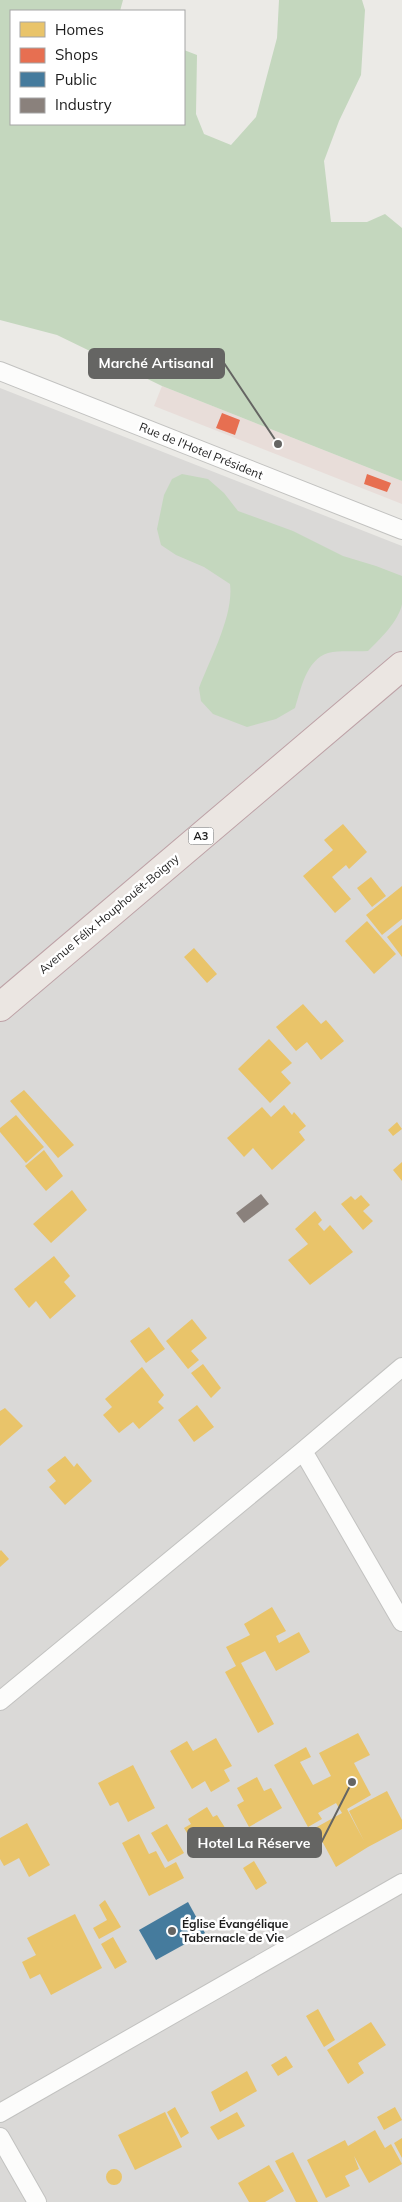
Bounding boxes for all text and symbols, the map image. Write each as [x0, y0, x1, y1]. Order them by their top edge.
legend [10, 10, 185, 125]
text: Homes [55, 20, 104, 39]
text: Shops [55, 45, 98, 64]
text: Public [55, 70, 97, 89]
text: Industry [55, 95, 112, 114]
callout: Marché Artisanal [89, 349, 224, 378]
text: Marché Artisanal [98, 354, 214, 372]
street label: Rue de l'Hotel Président [137, 419, 265, 482]
road number: A3 [188, 828, 214, 844]
street label: Avenue Félix Houphouët-Boigny [36, 850, 182, 977]
callout: Hotel La Réserve [188, 1828, 321, 1857]
text: Hotel La Réserve [198, 1834, 311, 1852]
place label: Église Évangélique Tabernacle de Vie [182, 1916, 289, 1945]
marker: Église Évangélique Tabernacle de Vie [166, 1925, 178, 1937]

